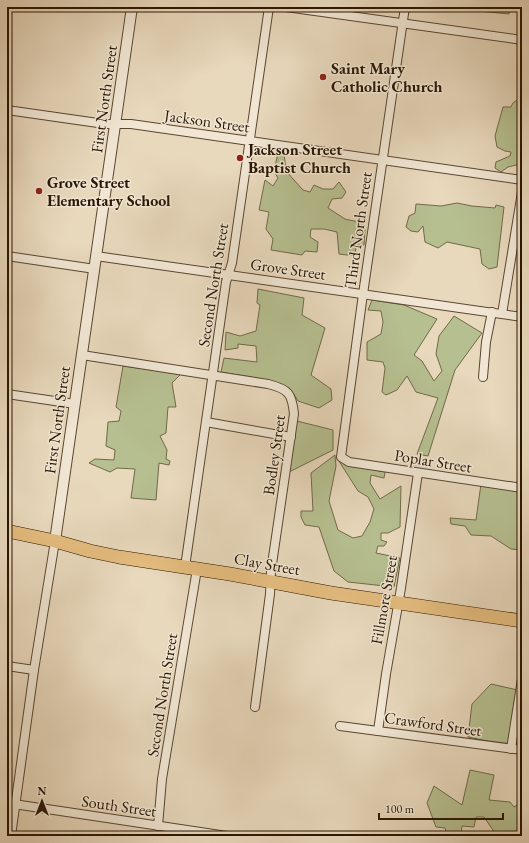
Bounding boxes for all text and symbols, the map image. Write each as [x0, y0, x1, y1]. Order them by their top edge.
street label: First North Street [86, 44, 122, 154]
place label: Saint Mary Catholic Church [331, 58, 443, 97]
marker: Saint Mary Catholic Church [318, 72, 328, 82]
street label: Jackson Street [161, 104, 251, 137]
place label: Jackson Street Baptist Church [246, 139, 351, 178]
marker: Jackson Street Baptist Church [235, 153, 245, 163]
street label: Third North Street [339, 171, 377, 289]
place label: Grove Street Elementary School [47, 172, 171, 211]
marker: Grove Street Elementary School [34, 186, 44, 196]
street label: Second North Street [193, 222, 233, 348]
street label: Grove Street [249, 253, 327, 285]
street label: First North Street [39, 365, 75, 475]
street label: Bodley Street [258, 414, 290, 496]
street label: Poplar Street [393, 445, 473, 477]
street label: Clay Street [232, 548, 302, 580]
street label: Fillmore Street [366, 554, 402, 646]
street label: Second North Street [142, 632, 182, 758]
street label: Crawford Street [383, 707, 483, 741]
north arrow [22, 781, 62, 821]
text: N [38, 784, 47, 798]
street label: South Street [80, 790, 158, 822]
scale bar [379, 795, 503, 821]
text: 100 m [385, 801, 415, 817]

